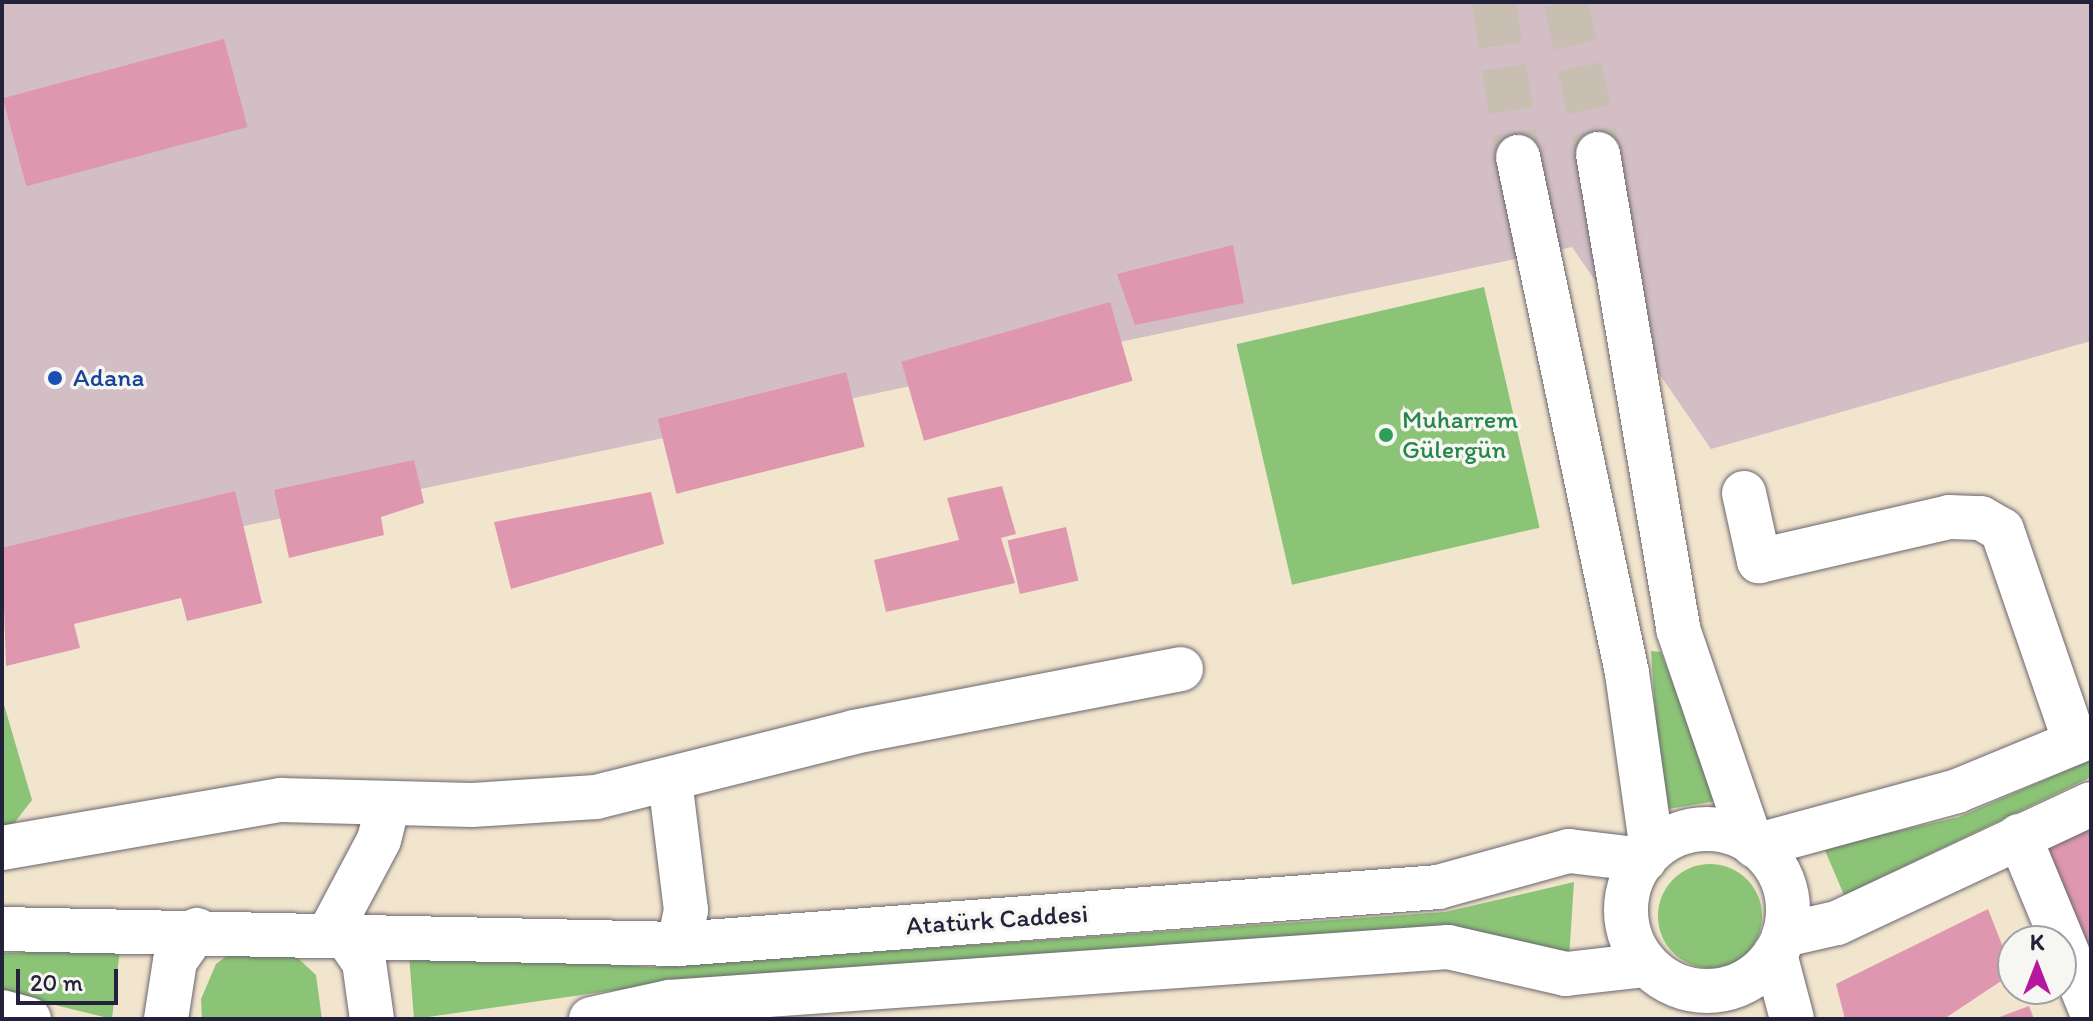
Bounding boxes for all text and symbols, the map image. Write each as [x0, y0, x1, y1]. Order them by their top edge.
place label: Adana [73, 362, 144, 394]
marker: Adana [44, 367, 66, 389]
place label: Muharrem Gülergün [1402, 404, 1518, 466]
marker: Muharrem Gülergün [1377, 426, 1395, 444]
street label: Atatürk Caddesi [905, 898, 1089, 942]
north arrow [1997, 925, 2077, 1005]
text: K [2030, 929, 2044, 956]
scale bar [20, 953, 122, 1003]
text: 20 m [30, 968, 83, 997]

